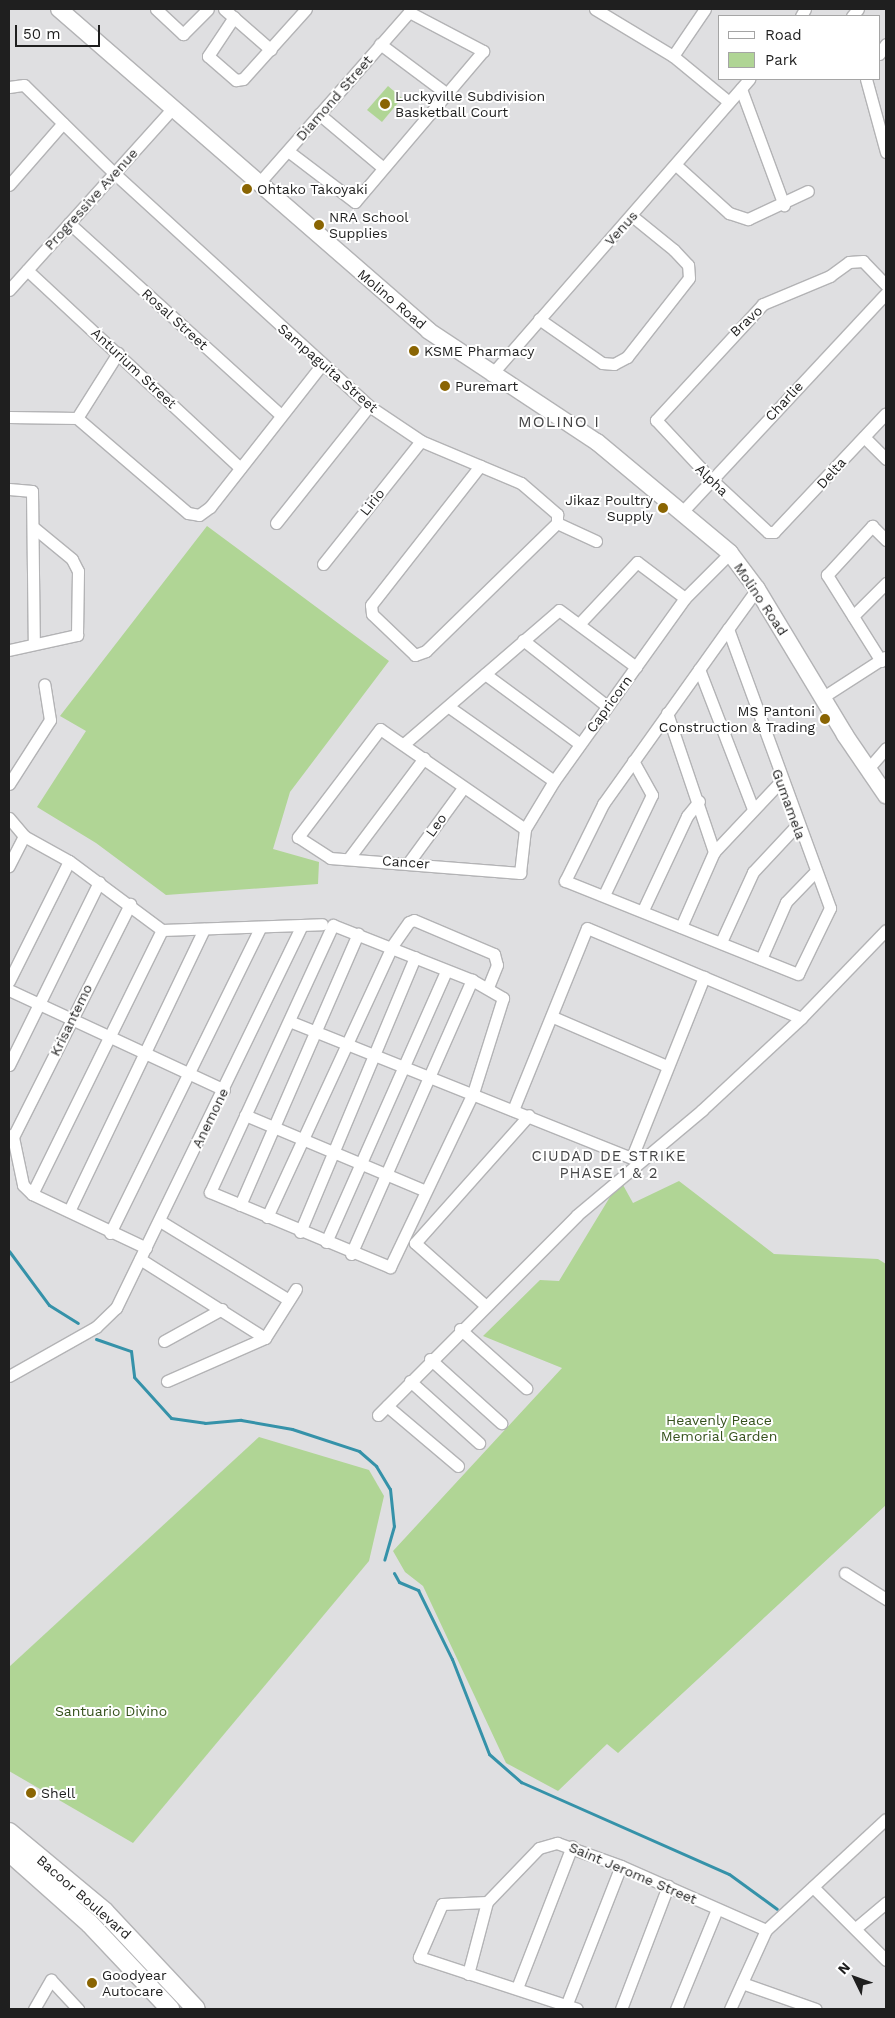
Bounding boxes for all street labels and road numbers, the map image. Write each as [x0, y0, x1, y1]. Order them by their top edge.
street label: Diamond Street [292, 52, 376, 144]
street label: Progressive Avenue [41, 144, 141, 254]
street label: Venus [601, 207, 641, 249]
street label: Molino Road [354, 265, 430, 333]
street label: Rosal Street [138, 285, 212, 353]
street label: Bravo [726, 302, 766, 340]
street label: Sampaguita Street [274, 320, 382, 416]
street label: Anturium Street [88, 324, 180, 412]
street label: Charlie [761, 378, 807, 424]
street label: Delta [813, 454, 849, 492]
street label: Alpha [692, 460, 732, 500]
street label: Lirio [356, 485, 388, 519]
street label: Molino Road [730, 559, 792, 639]
street label: Capricorn [583, 672, 635, 736]
street label: Gumamela [769, 767, 809, 841]
street label: Leo [422, 810, 450, 840]
street label: Cancer [382, 852, 430, 872]
street label: Krisantemo [46, 981, 96, 1059]
street label: Anemone [188, 1085, 232, 1151]
street label: Saint Jerome Street [566, 1838, 700, 1908]
street label: Bacoor Boulevard [33, 1851, 135, 1943]

